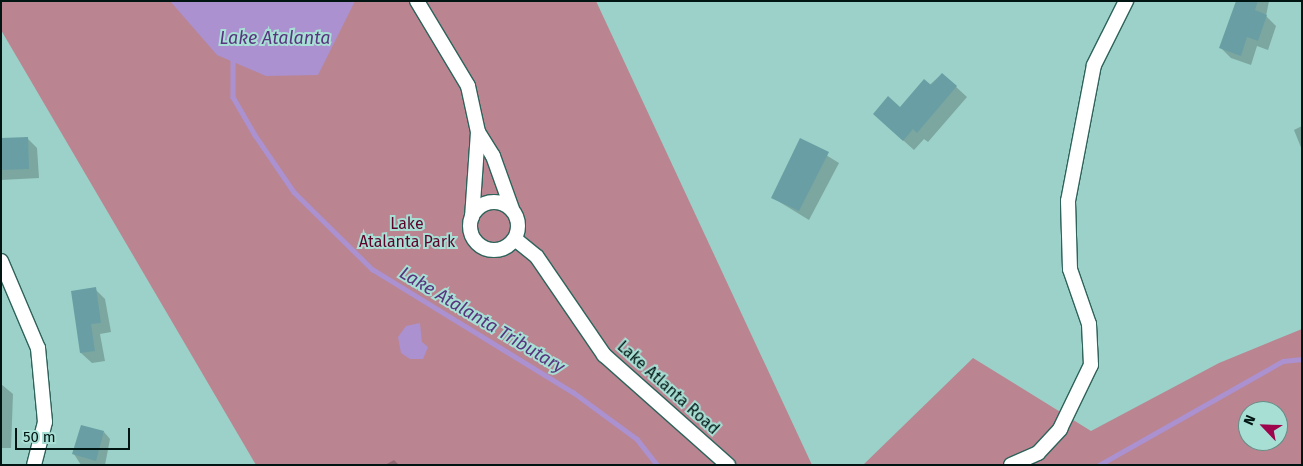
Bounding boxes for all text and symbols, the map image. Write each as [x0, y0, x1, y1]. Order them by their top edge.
water label: Lake Atalanta [220, 27, 330, 49]
park label: Lake Atalanta Park [359, 214, 455, 252]
water label: Lake Atalanta Tributary [396, 262, 568, 378]
street label: Lake Atlanta Road [613, 337, 723, 439]
north arrow [1238, 401, 1288, 451]
text: N [1240, 412, 1259, 428]
scale bar [18, 418, 132, 450]
text: 50 m [23, 428, 56, 446]

